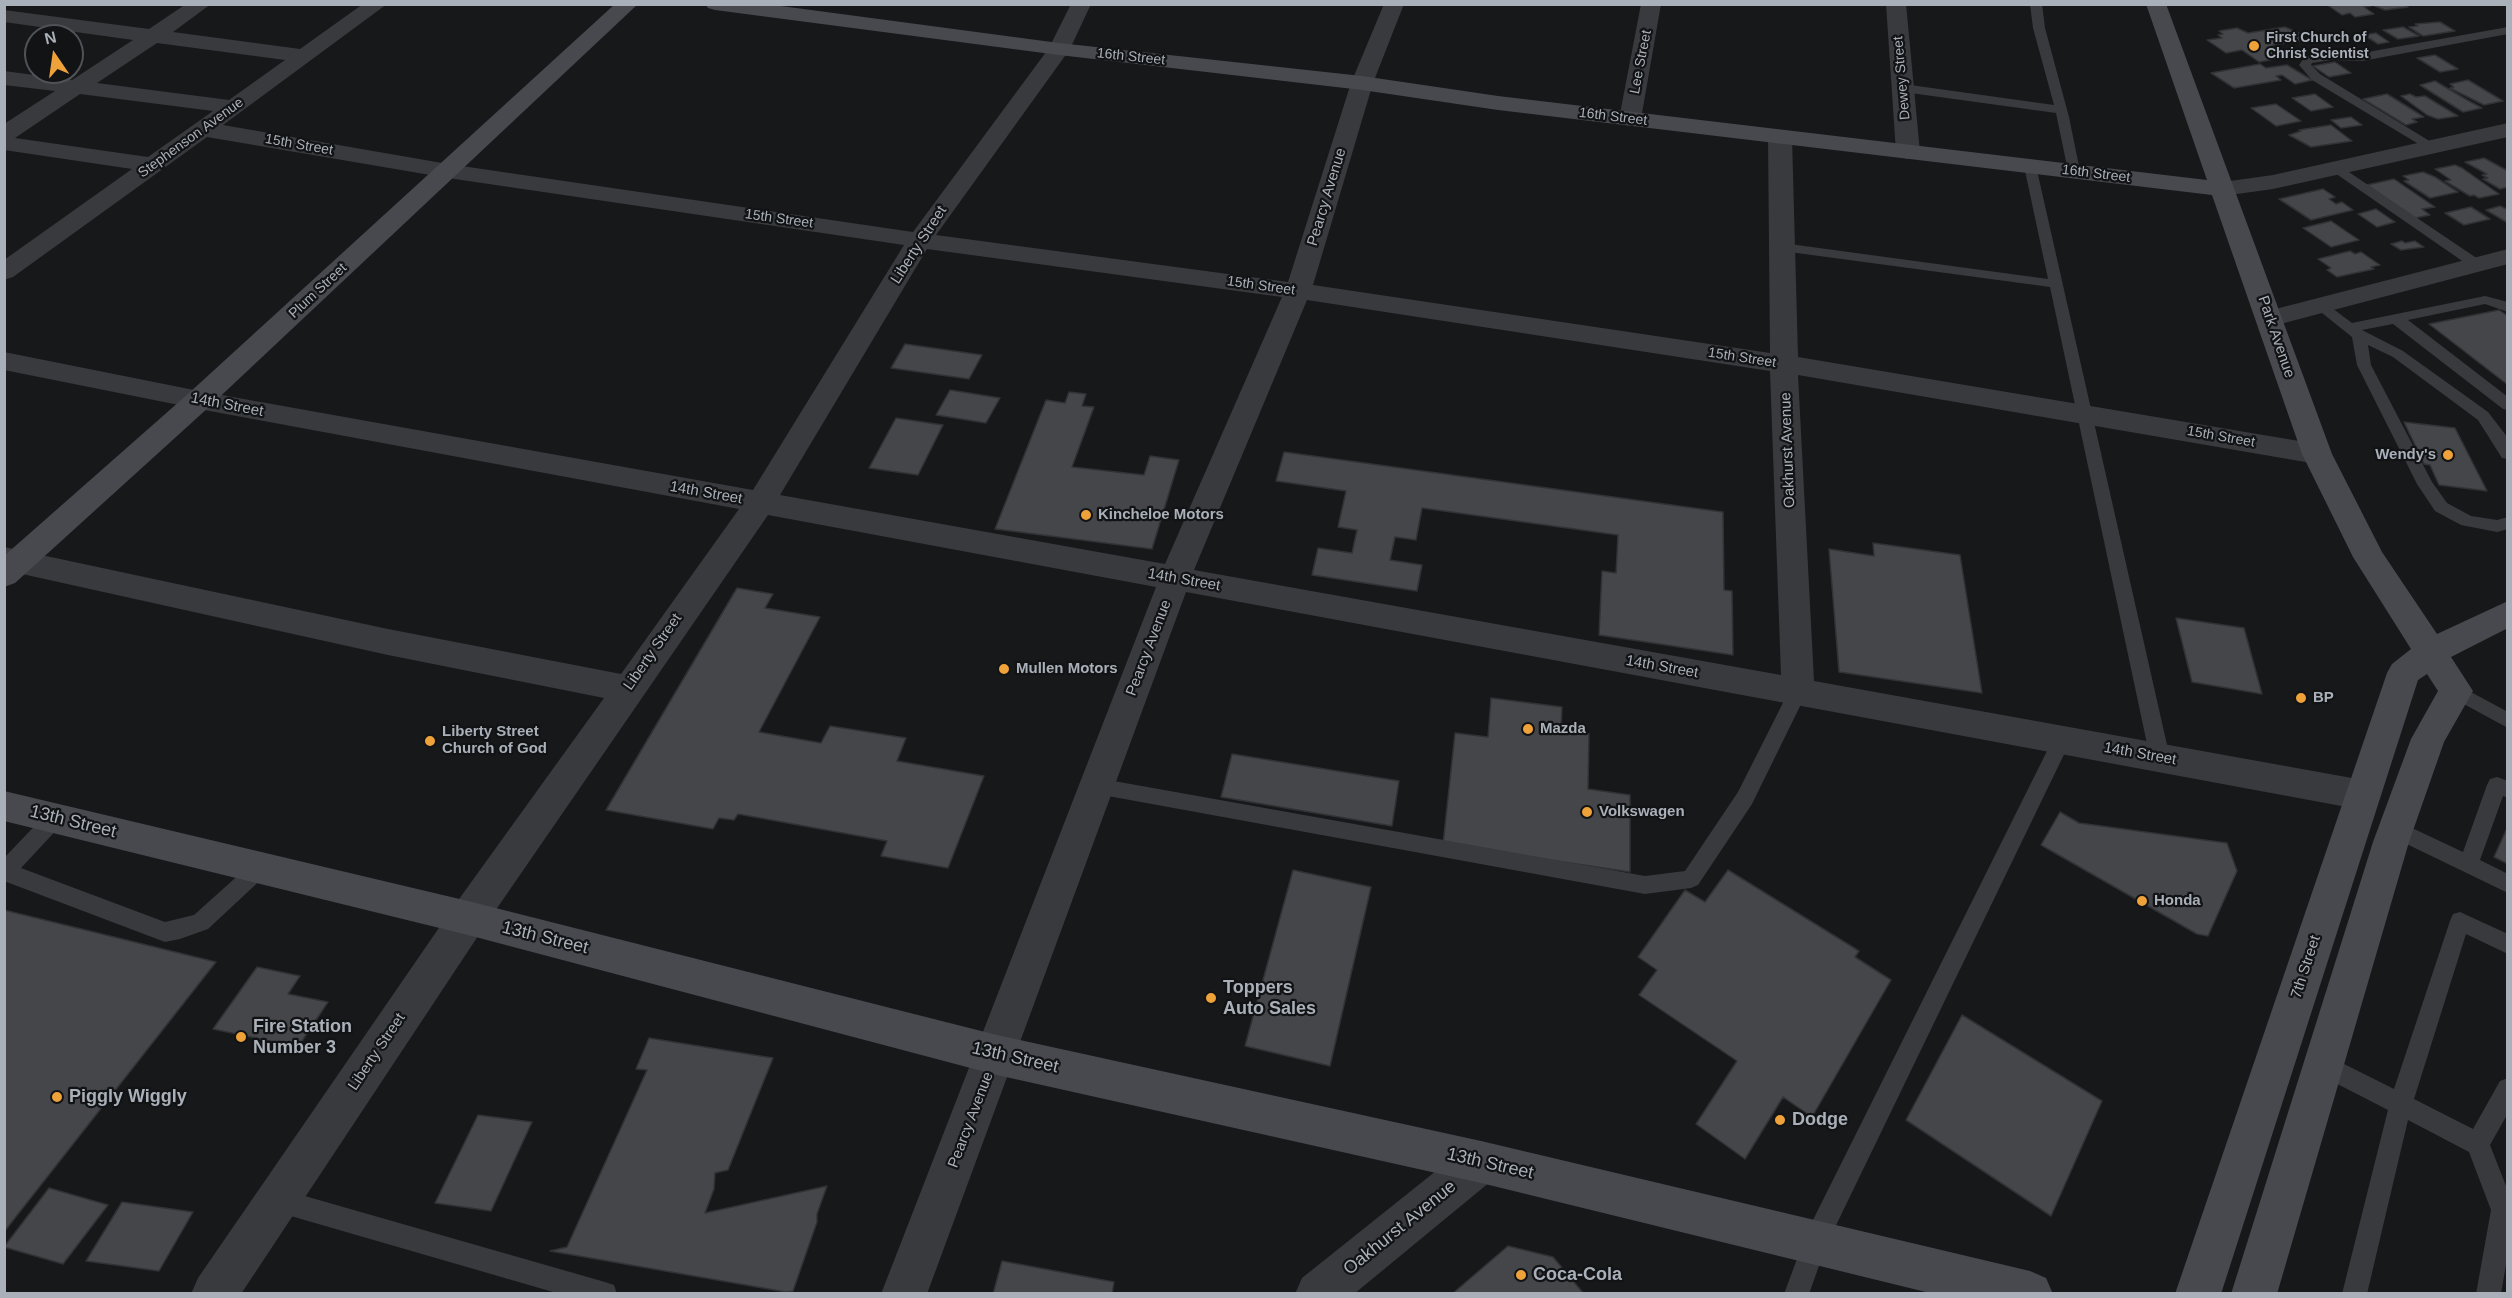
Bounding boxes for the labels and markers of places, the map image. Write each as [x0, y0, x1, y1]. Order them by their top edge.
place label: First Church of Christ Scientist [2266, 30, 2369, 62]
marker: First Church of Christ Scientist [2247, 39, 2261, 53]
place label: Wendy's [2375, 446, 2436, 464]
marker: Wendy's [2441, 448, 2455, 462]
place label: Kincheloe Motors [1098, 506, 1224, 524]
marker: Kincheloe Motors [1079, 508, 1093, 522]
place label: Mullen Motors [1016, 660, 1118, 678]
marker: Mullen Motors [997, 662, 1011, 676]
place label: BP [2313, 689, 2334, 707]
marker: BP [2294, 691, 2308, 705]
place label: Mazda [1540, 720, 1586, 738]
marker: Mazda [1521, 722, 1535, 736]
place label: Liberty Street Church of God [442, 723, 547, 758]
marker: Liberty Street Church of God [423, 734, 437, 748]
place label: Volkswagen [1599, 803, 1685, 821]
marker: Volkswagen [1580, 805, 1594, 819]
place label: Honda [2154, 892, 2201, 910]
marker: Honda [2135, 894, 2149, 908]
place label: Toppers Auto Sales [1223, 977, 1316, 1020]
marker: Toppers Auto Sales [1204, 991, 1218, 1005]
place label: Fire Station Number 3 [253, 1016, 352, 1058]
marker: Fire Station Number 3 [234, 1030, 248, 1044]
place label: Piggly Wiggly [69, 1086, 187, 1108]
marker: Piggly Wiggly [50, 1090, 64, 1104]
place label: Dodge [1792, 1109, 1848, 1131]
marker: Dodge [1773, 1113, 1787, 1127]
place label: Coca-Cola [1533, 1264, 1622, 1286]
marker: Coca-Cola [1514, 1268, 1528, 1282]

